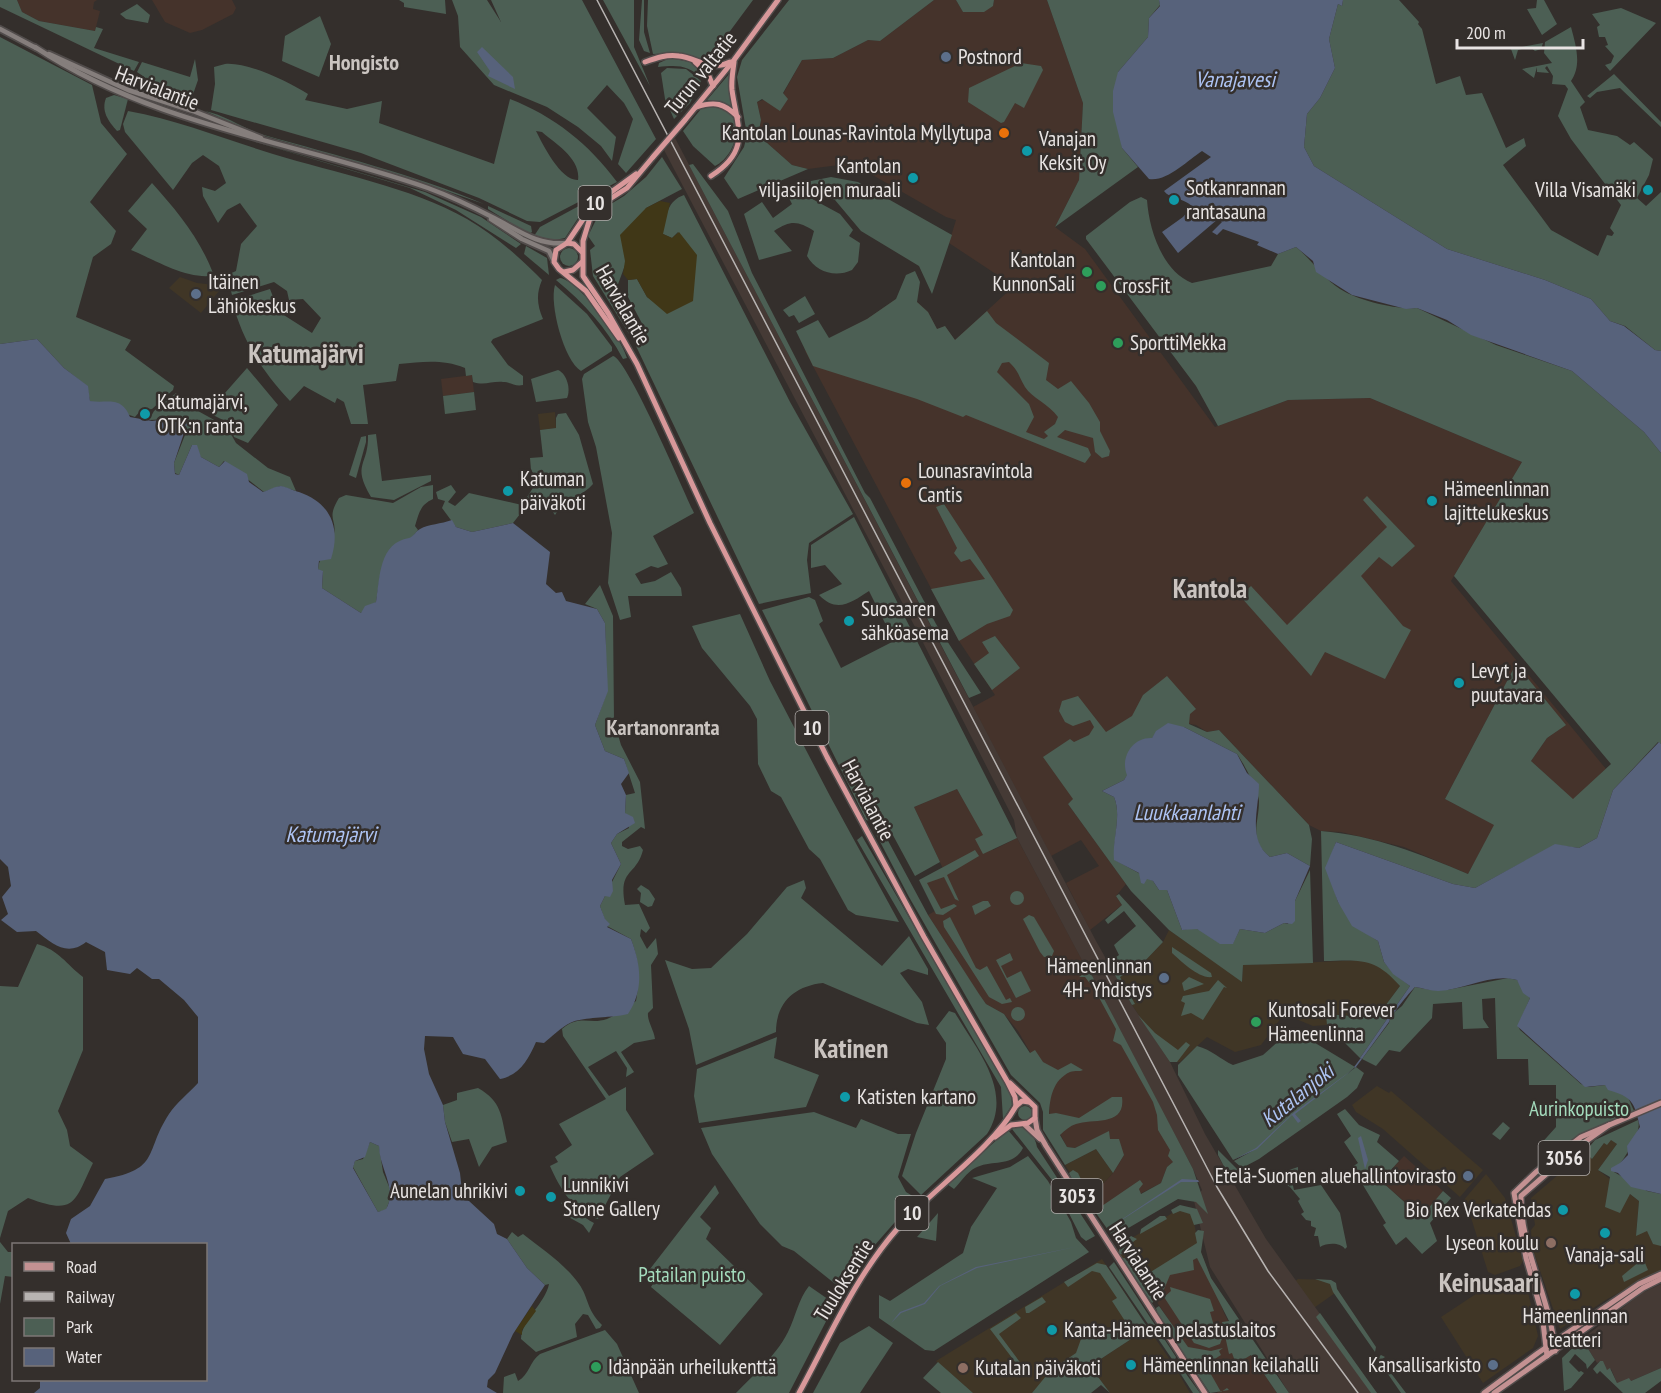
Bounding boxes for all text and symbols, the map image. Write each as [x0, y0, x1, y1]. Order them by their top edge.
scale bar [1457, 12, 1583, 50]
text: 200 m [1466, 21, 1506, 44]
street label: Turun valtatie [659, 25, 743, 120]
place label: Postnord [958, 43, 1022, 70]
district label: Hongisto [329, 48, 399, 76]
marker: Postnord [939, 50, 953, 64]
street label: Harvialantie [111, 59, 203, 116]
water label: Vanajavesi [1195, 65, 1278, 93]
place label: Kantolan Lounas-Ravintola Myllytupa [722, 119, 992, 146]
place label: Vanajan Keksit Oy [1038, 125, 1107, 176]
marker: Kantolan Lounas-Ravintola Myllytupa [997, 126, 1011, 140]
marker: Vanajan Keksit Oy [1020, 144, 1034, 158]
place label: Kantolan viljasiilojen muraali [759, 152, 901, 203]
marker: Kantolan viljasiilojen muraali [906, 171, 920, 185]
place label: Sotkanrannan rantasauna [1186, 174, 1286, 225]
place label: Villa Visamäki [1534, 176, 1636, 203]
marker: Villa Visamäki [1641, 183, 1655, 197]
road number: 10 [578, 186, 612, 220]
marker: Sotkanrannan rantasauna [1167, 193, 1181, 207]
place label: Kantolan KunnonSali [992, 246, 1075, 297]
street label: Harvialantie [590, 260, 657, 350]
marker: Kantolan KunnonSali [1080, 265, 1094, 279]
place label: Itäinen Lähiökeskus [208, 268, 296, 319]
place label: CrossFit [1113, 272, 1171, 299]
marker: CrossFit [1094, 279, 1108, 293]
marker: Itäinen Lähiökeskus [189, 287, 203, 301]
place label: SporttiMekka [1130, 329, 1226, 356]
district label: Katumajärvi [248, 336, 364, 370]
marker: SporttiMekka [1111, 336, 1125, 350]
place label: Katumajärvi, OTK:n ranta [157, 388, 248, 439]
marker: Katumajärvi, OTK:n ranta [138, 407, 152, 421]
place label: Lounasravintola Cantis [918, 457, 1033, 508]
place label: Katuman päiväkoti [520, 465, 586, 516]
place label: Hämeenlinnan lajittelukeskus [1444, 475, 1549, 526]
marker: Lounasravintola Cantis [899, 476, 913, 490]
marker: Katuman päiväkoti [501, 484, 515, 498]
marker: Hämeenlinnan lajittelukeskus [1425, 494, 1439, 508]
district label: Kantola [1173, 571, 1247, 605]
place label: Suosaaren sähköasema [861, 595, 949, 646]
marker: Suosaaren sähköasema [842, 614, 856, 628]
place label: Levyt ja puutavara [1471, 657, 1543, 708]
marker: Levyt ja puutavara [1452, 676, 1466, 690]
road number: 10 [796, 711, 828, 745]
district label: Kartanonranta [606, 713, 720, 741]
street label: Harvialantie [836, 755, 901, 845]
water label: Luukkaanlahti [1134, 798, 1244, 826]
water label: Katumajärvi [286, 820, 380, 848]
place label: Hämeenlinnan 4H- Yhdistys [1047, 952, 1152, 1003]
marker: Hämeenlinnan 4H- Yhdistys [1157, 971, 1171, 985]
place label: Kuntosali Forever Hämeenlinna [1268, 996, 1395, 1047]
marker: Kuntosali Forever Hämeenlinna [1249, 1015, 1263, 1029]
district label: Katinen [814, 1031, 888, 1065]
water label: Kutalanjoki [1255, 1055, 1342, 1133]
place label: Katisten kartano [857, 1083, 976, 1110]
marker: Katisten kartano [838, 1090, 852, 1104]
park label: Aurinkopuisto [1529, 1095, 1629, 1122]
road number: 3056 [1538, 1141, 1590, 1175]
place label: Etelä-Suomen aluehallintovirasto [1215, 1162, 1456, 1189]
marker: Etelä-Suomen aluehallintovirasto [1461, 1169, 1475, 1183]
place label: Lunnikivi Stone Gallery [563, 1171, 660, 1222]
place label: Aunelan uhrikivi [390, 1177, 508, 1204]
road number: 3053 [1052, 1179, 1102, 1213]
marker: Aunelan uhrikivi [513, 1184, 527, 1198]
marker: Lunnikivi Stone Gallery [544, 1190, 558, 1204]
road number: 10 [896, 1196, 928, 1230]
place label: Bio Rex Verkatehdas [1406, 1196, 1551, 1223]
marker: Bio Rex Verkatehdas [1556, 1203, 1570, 1217]
street label: Harvialantie [1103, 1216, 1174, 1305]
marker: Vanaja-sali [1598, 1226, 1612, 1240]
place label: Lyseon koulu [1446, 1229, 1539, 1256]
street label: Tuuloksentie [808, 1234, 879, 1326]
marker: Lyseon koulu [1544, 1236, 1558, 1250]
place label: Vanaja-sali [1565, 1241, 1644, 1268]
legend [12, 1243, 207, 1381]
text: Road [66, 1255, 97, 1278]
park label: Patailan puisto [638, 1261, 746, 1288]
district label: Keinusaari [1439, 1265, 1539, 1299]
text: Railway [66, 1285, 115, 1308]
marker: Hämeenlinnan teatteri [1568, 1287, 1582, 1301]
place label: Hämeenlinnan teatteri [1522, 1302, 1628, 1353]
text: Park [66, 1315, 93, 1338]
place label: Kanta-Hämeen pelastuslaitos [1064, 1316, 1276, 1343]
marker: Kanta-Hämeen pelastuslaitos [1045, 1323, 1059, 1337]
text: Water [66, 1345, 102, 1368]
place label: Hämeenlinnan keilahalli [1143, 1351, 1319, 1378]
place label: Kansallisarkisto [1368, 1351, 1481, 1378]
place label: Idänpään urheilukenttä [608, 1353, 776, 1380]
place label: Kutalan päiväkoti [975, 1354, 1101, 1381]
marker: Hämeenlinnan keilahalli [1124, 1358, 1138, 1372]
marker: Kansallisarkisto [1486, 1358, 1500, 1372]
marker: Idänpään urheilukenttä [589, 1360, 603, 1374]
marker: Kutalan päiväkoti [956, 1361, 970, 1375]

